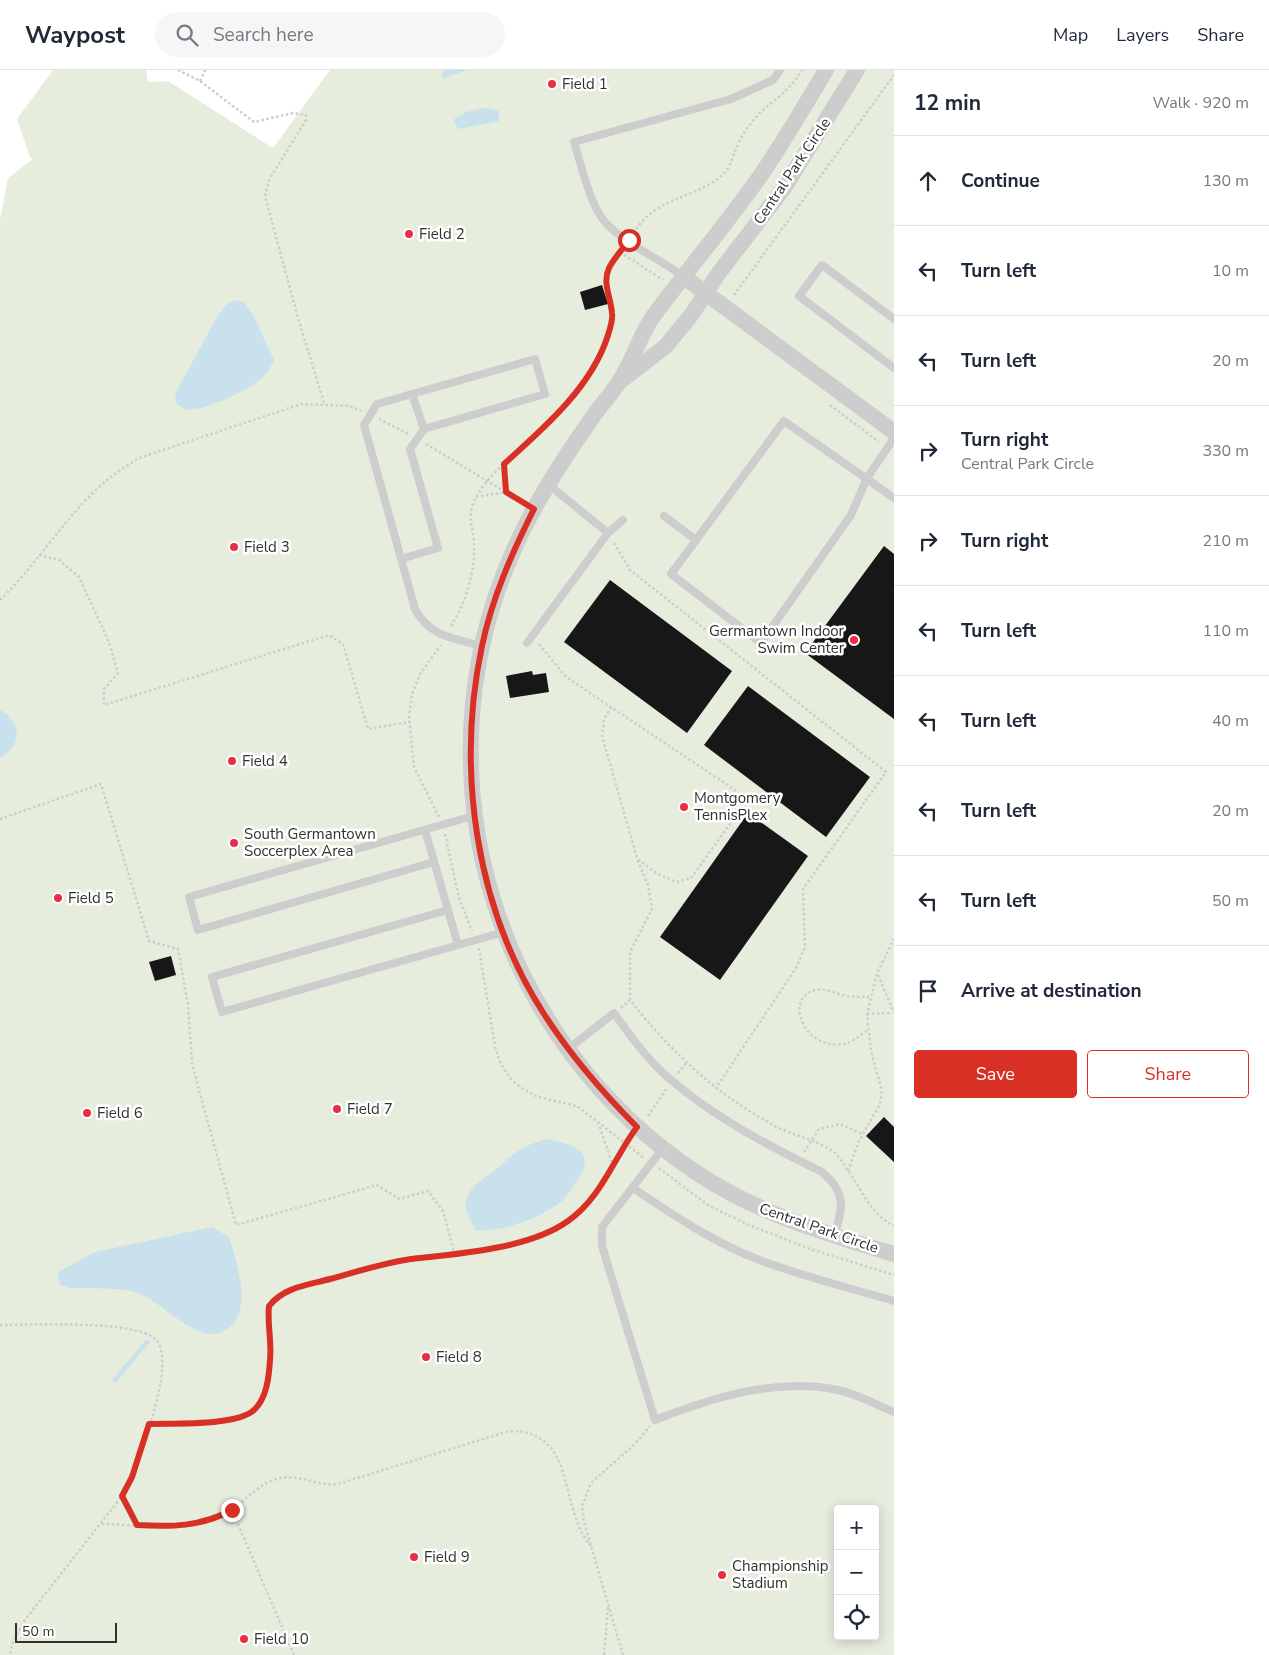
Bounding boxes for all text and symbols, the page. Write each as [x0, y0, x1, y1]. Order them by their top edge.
search box [155, 12, 505, 57]
text: Waypost [25, 19, 125, 51]
icon: search [173, 21, 201, 49]
text: Search here [213, 22, 314, 48]
text: Map [1053, 23, 1088, 47]
text: Layers [1116, 23, 1169, 47]
text: Share [1197, 23, 1244, 47]
place label: Field 1 [562, 74, 608, 94]
marker: Field 1 [546, 78, 558, 90]
text: 12 min [914, 89, 981, 117]
text: Walk · 920 m [1153, 92, 1249, 114]
street label: Central Park Circle [749, 114, 835, 228]
icon: ahead [914, 167, 942, 195]
text: Continue [961, 168, 1040, 194]
text: 130 m [1202, 170, 1249, 192]
place label: Field 2 [419, 224, 465, 244]
marker: Field 2 [403, 228, 415, 240]
route start [618, 229, 641, 252]
icon: left [914, 257, 942, 285]
text: Turn left [961, 258, 1036, 284]
text: 10 m [1212, 260, 1249, 282]
icon: left [914, 347, 942, 375]
text: Turn left [961, 348, 1036, 374]
text: 20 m [1212, 350, 1249, 372]
text: Turn right [961, 427, 1048, 453]
icon: right [914, 437, 942, 465]
text: 330 m [1202, 440, 1249, 462]
text: Central Park Circle [961, 453, 1094, 475]
icon: right [914, 527, 942, 555]
text: Turn right [961, 528, 1048, 554]
text: 210 m [1202, 530, 1249, 552]
place label: Field 3 [244, 537, 290, 557]
marker: Field 3 [228, 541, 240, 553]
icon: left [914, 617, 942, 645]
text: Turn left [961, 618, 1036, 644]
text: 110 m [1202, 620, 1249, 642]
place label: Germantown Indoor Swim Center [709, 621, 845, 658]
marker: Germantown Indoor Swim Center [848, 634, 860, 646]
icon: left [914, 707, 942, 735]
text: Turn left [961, 708, 1036, 734]
text: 40 m [1212, 710, 1249, 732]
place label: Field 4 [242, 751, 288, 771]
marker: Field 4 [226, 755, 238, 767]
place label: Montgomery TennisPlex [694, 788, 781, 825]
icon: left [914, 797, 942, 825]
text: Turn left [961, 798, 1036, 824]
text: 20 m [1212, 800, 1249, 822]
marker: Montgomery TennisPlex [678, 801, 690, 813]
place label: South Germantown Soccerplex Area [244, 824, 376, 861]
marker: South Germantown Soccerplex Area [228, 837, 240, 849]
icon: left [914, 887, 942, 915]
place label: Field 5 [68, 888, 114, 908]
text: Turn left [961, 888, 1036, 914]
text: 50 m [1212, 890, 1249, 912]
marker: Field 5 [52, 892, 64, 904]
icon: arrive [914, 977, 942, 1005]
text: Arrive at destination [961, 978, 1142, 1004]
button: Save [914, 1050, 1077, 1098]
button: Share [1087, 1050, 1249, 1098]
place label: Field 7 [347, 1099, 393, 1119]
place label: Field 6 [97, 1103, 143, 1123]
marker: Field 7 [331, 1103, 343, 1115]
marker: Field 6 [81, 1107, 93, 1119]
street label: Central Park Circle [757, 1198, 881, 1258]
place label: Field 8 [436, 1347, 482, 1367]
marker: Field 8 [420, 1351, 432, 1363]
route end [221, 1499, 244, 1522]
map controls [834, 1505, 879, 1640]
button: + [834, 1505, 879, 1550]
place label: Field 9 [424, 1547, 470, 1567]
button: − [834, 1550, 879, 1595]
marker: Field 9 [408, 1551, 420, 1563]
place label: Championship Stadium [732, 1556, 829, 1593]
marker: Championship Stadium [716, 1569, 728, 1581]
button: locate [834, 1595, 879, 1640]
scale bar [15, 1620, 118, 1643]
text: 50 m [22, 1622, 54, 1641]
place label: Field 10 [254, 1629, 309, 1649]
marker: Field 10 [238, 1633, 250, 1645]

